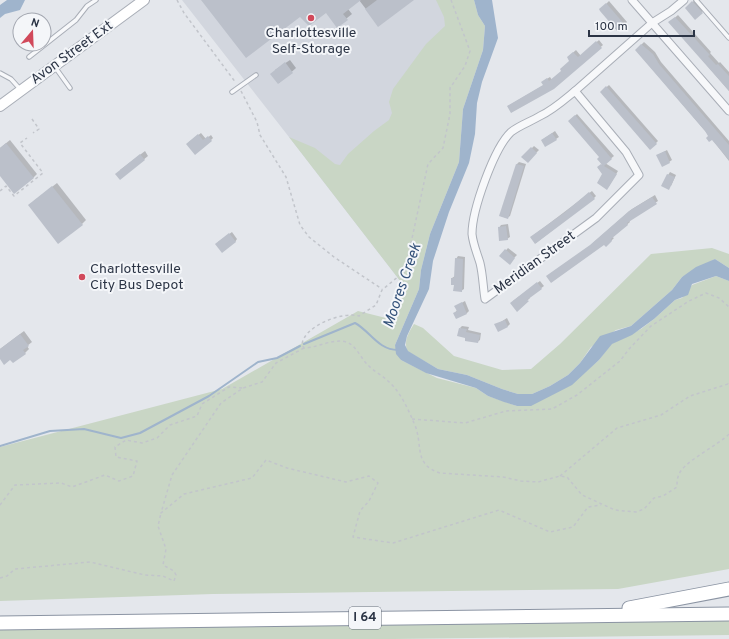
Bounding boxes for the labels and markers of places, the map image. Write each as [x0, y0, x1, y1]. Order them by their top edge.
marker: Charlottesville Self-Storage [306, 13, 316, 23]
place label: Charlottesville Self-Storage [266, 25, 356, 58]
place label: Charlottesville City Bus Depot [90, 261, 183, 294]
marker: Charlottesville City Bus Depot [77, 272, 87, 282]

